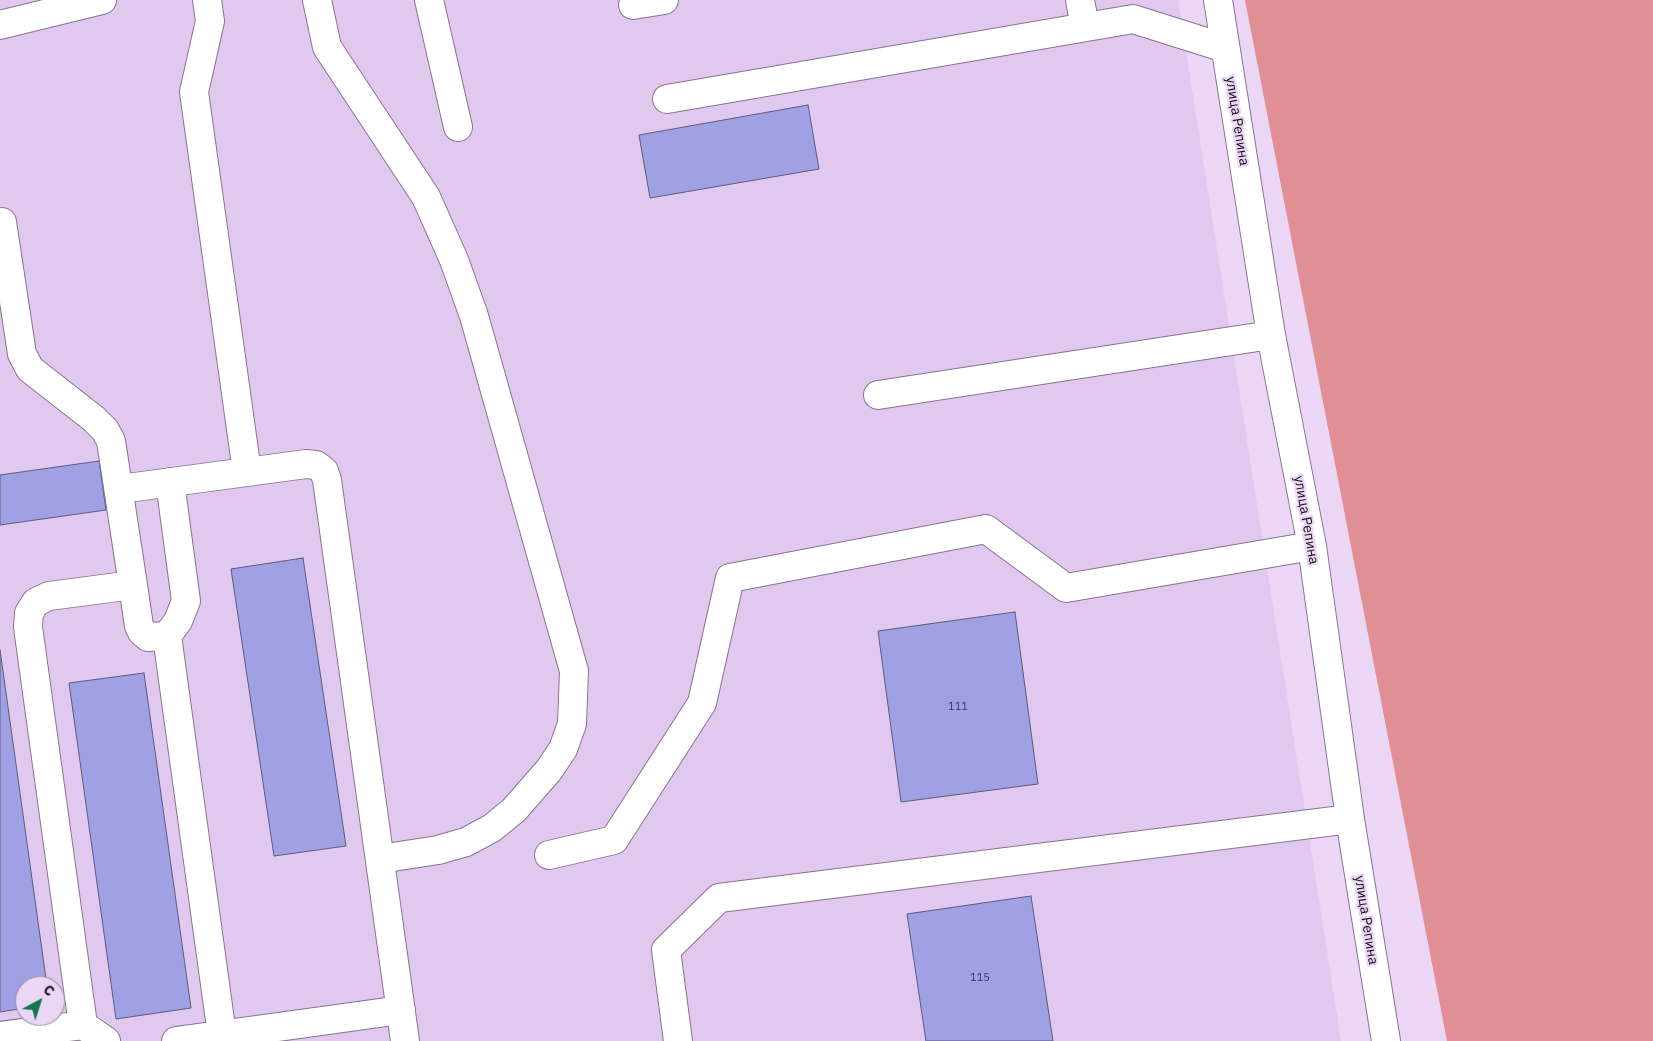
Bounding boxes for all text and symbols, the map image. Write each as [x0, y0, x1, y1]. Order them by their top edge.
street label: улица Репина [1222, 75, 1252, 167]
street label: улица Репина [1290, 474, 1322, 566]
house number: 111 [948, 700, 968, 714]
street label: улица Репина [1351, 874, 1381, 966]
house number: 115 [970, 971, 990, 985]
north arrow [15, 976, 65, 1026]
text: С [40, 980, 58, 1000]

